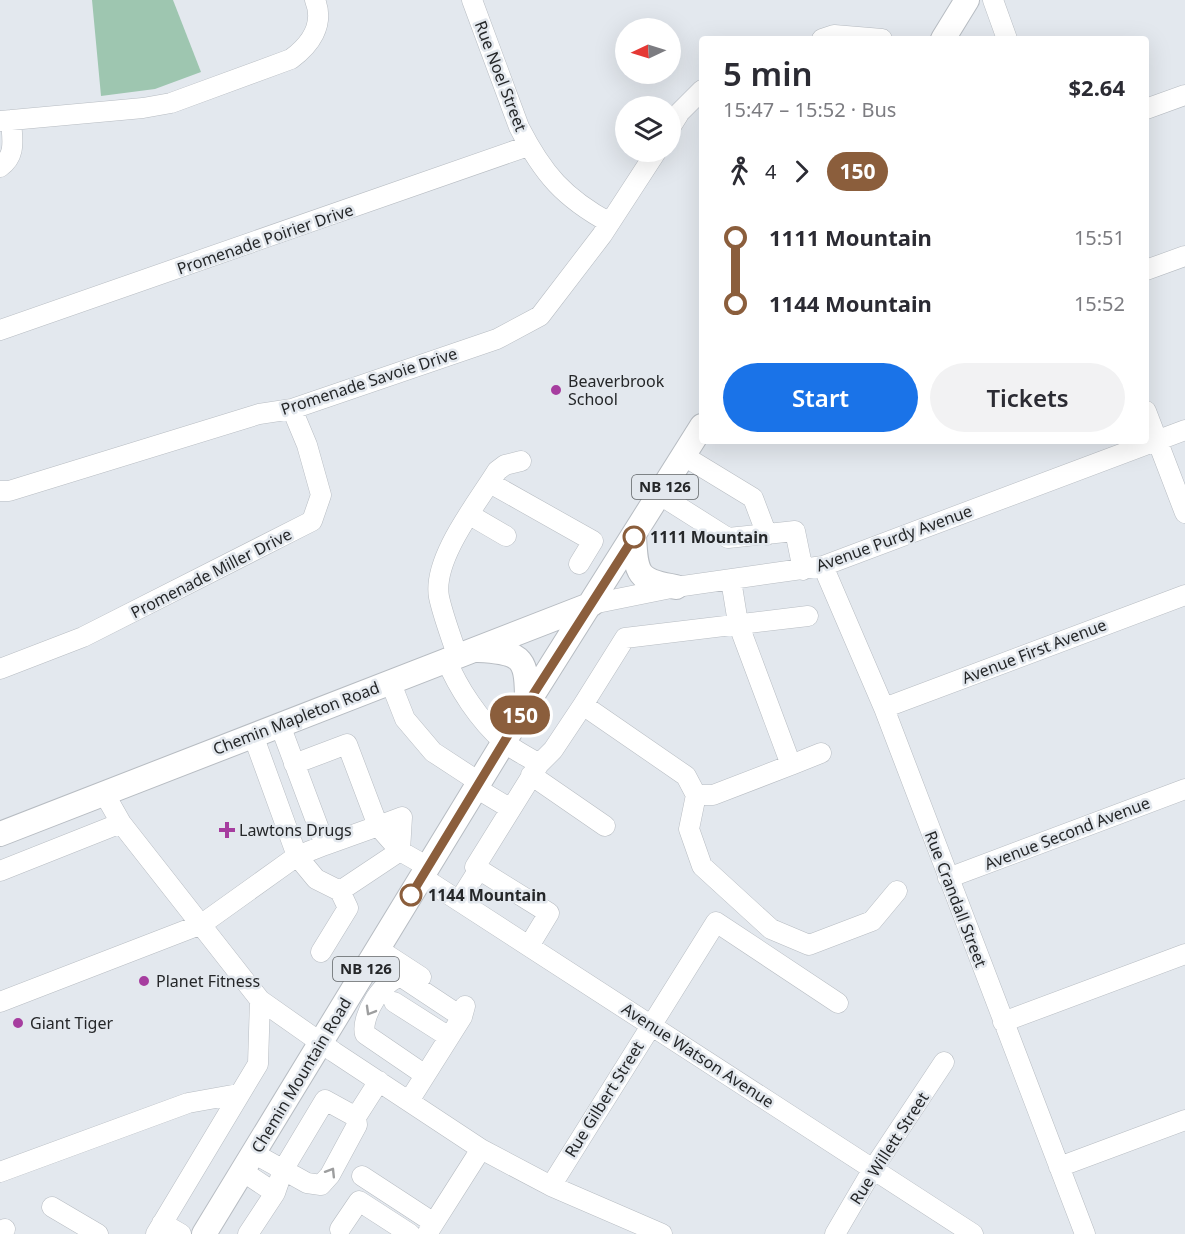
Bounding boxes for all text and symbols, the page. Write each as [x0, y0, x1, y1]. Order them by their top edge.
street label: Rue Noel Street [470, 18, 532, 135]
north arrow [615, 18, 681, 84]
map controls [615, 18, 681, 162]
text: 5 min [723, 51, 813, 96]
text: $2.64 [1068, 72, 1125, 102]
button: layers [615, 96, 681, 162]
text: 15:47 – 15:52 · Bus [723, 96, 896, 123]
icon: walk [723, 155, 756, 188]
icon: forward [785, 155, 818, 188]
text: 150 [839, 157, 876, 185]
text: 4 [765, 158, 776, 185]
street label: Promenade Poirier Drive [174, 198, 356, 280]
text: 1111 Mountain [769, 222, 932, 252]
text: 15:51 [1074, 224, 1125, 251]
text: 1144 Mountain [769, 288, 932, 318]
text: 15:52 [1074, 290, 1125, 317]
street label: Promenade Savoie Drive [278, 342, 460, 420]
button: Start [723, 363, 918, 432]
button: Tickets [930, 363, 1125, 432]
place label: Beaverbrook School [568, 370, 665, 410]
marker: Beaverbrook School [549, 383, 563, 397]
road number: NB 126 [632, 475, 698, 499]
street label: Avenue Purdy Avenue [813, 500, 975, 576]
street label: Promenade Miller Drive [127, 523, 295, 623]
marker: 1111 Mountain [623, 526, 645, 548]
place label: 1111 Mountain [650, 526, 768, 548]
street label: Avenue First Avenue [959, 613, 1109, 689]
street label: Chemin Mapleton Road [210, 676, 382, 760]
line badge: 150 [486, 696, 554, 734]
text: 150 [502, 701, 538, 729]
street label: Avenue Second Avenue [981, 791, 1153, 875]
place label: Lawtons Drugs [239, 819, 352, 841]
marker: Lawtons Drugs [220, 823, 234, 837]
street label: Rue Crandall Street [920, 828, 992, 970]
marker: 1144 Mountain [400, 884, 422, 906]
place label: 1144 Mountain [428, 884, 546, 906]
road number: NB 126 [333, 957, 399, 981]
place label: Planet Fitness [156, 970, 260, 992]
marker: Planet Fitness [137, 974, 151, 988]
street label: Chemin Mountain Road [246, 993, 356, 1157]
street label: Avenue Watson Avenue [618, 998, 778, 1112]
one-way arrow [365, 1005, 377, 1015]
place label: Giant Tiger [30, 1012, 113, 1034]
marker: Giant Tiger [11, 1016, 25, 1030]
street label: Rue Gilbert Street [559, 1037, 649, 1161]
street label: Rue Willett Street [844, 1087, 934, 1208]
one-way arrow [324, 1168, 336, 1178]

